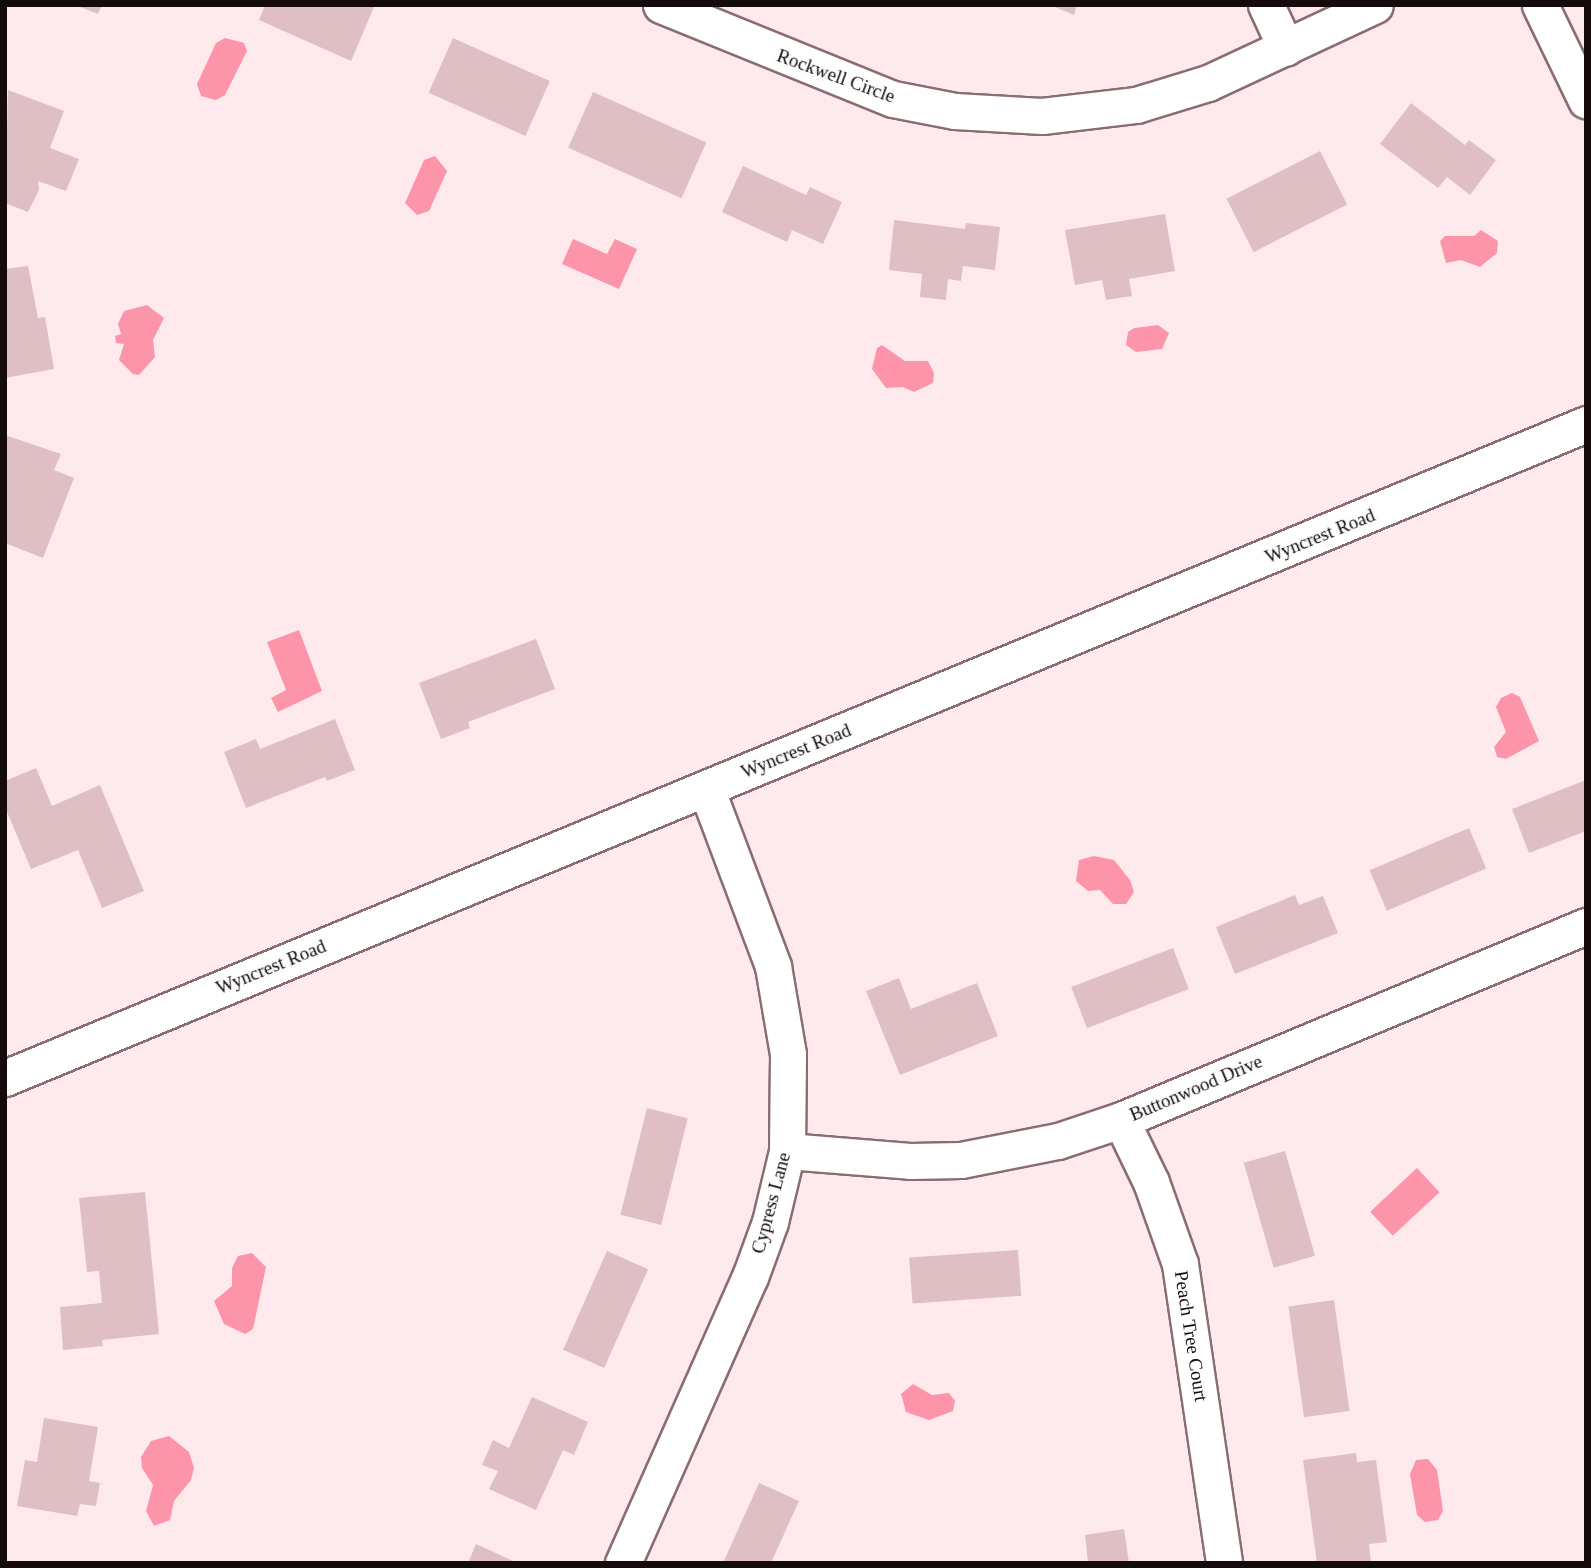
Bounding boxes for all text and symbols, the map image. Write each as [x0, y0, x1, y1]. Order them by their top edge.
street label: Rockwell Circle [774, 44, 898, 108]
street label: Wyncrest Road [1262, 504, 1378, 568]
street label: Wyncrest Road [738, 719, 854, 783]
street label: Wyncrest Road [213, 935, 329, 999]
street label: Buttonwood Drive [1126, 1050, 1266, 1126]
street label: Cypress Lane [747, 1150, 795, 1256]
street label: Peach Tree Court [1169, 1269, 1213, 1403]

